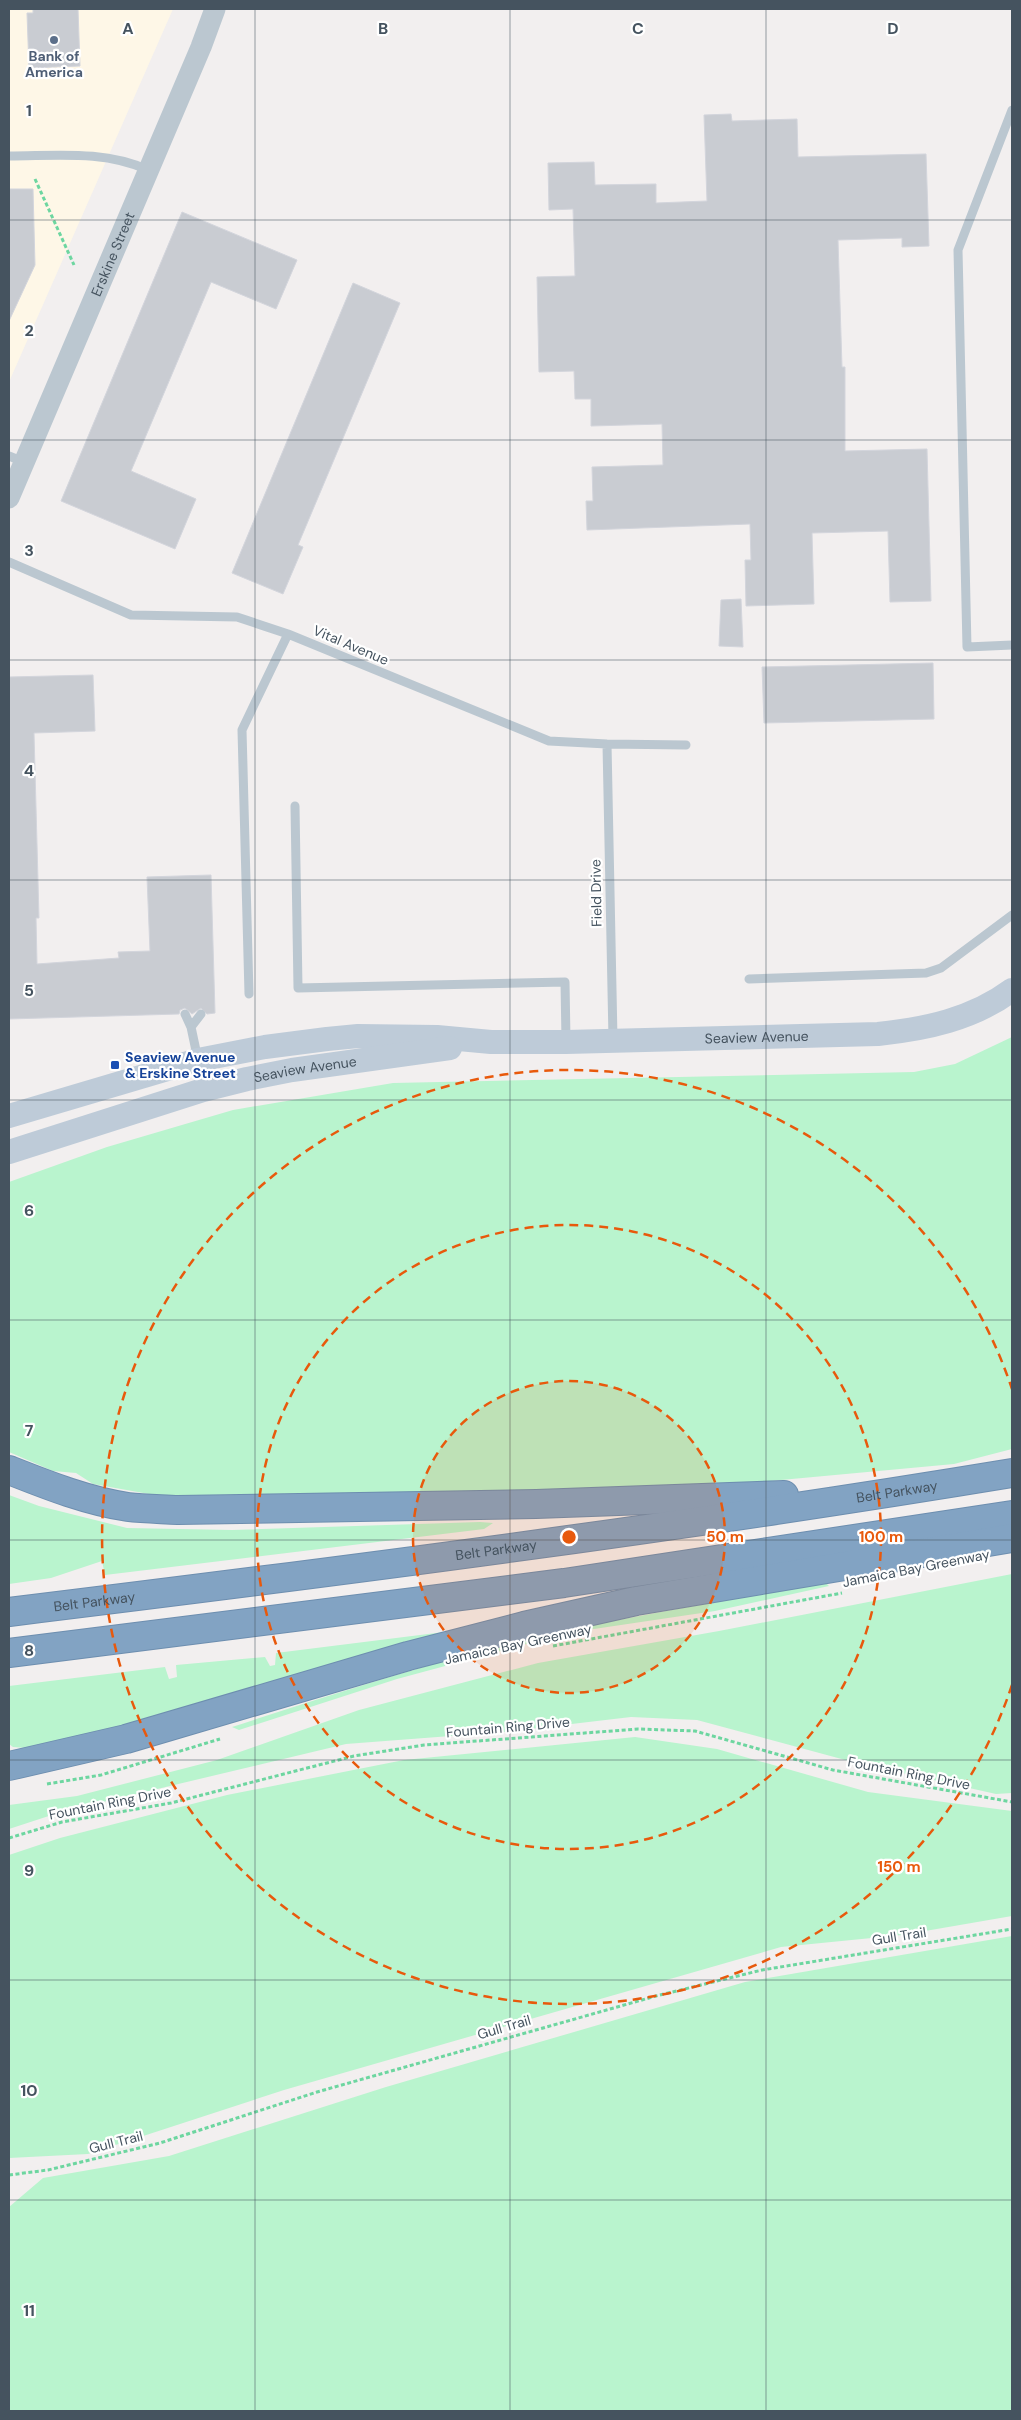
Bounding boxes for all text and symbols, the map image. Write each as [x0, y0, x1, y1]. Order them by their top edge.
text: A [122, 18, 134, 39]
text: B [378, 18, 388, 39]
text: C [632, 18, 644, 39]
text: D [887, 18, 899, 39]
marker: Bank of America [48, 34, 60, 46]
place label: Bank of America [25, 47, 83, 81]
text: 1 [26, 100, 32, 121]
street label: Erskine Street [87, 209, 139, 299]
text: 2 [24, 320, 34, 341]
text: 3 [24, 540, 34, 561]
street label: Vital Avenue [311, 621, 391, 669]
text: 4 [24, 760, 34, 781]
street label: Field Drive [586, 859, 606, 927]
text: 5 [24, 980, 34, 1001]
street label: Seaview Avenue [704, 1027, 809, 1047]
place label: Seaview Avenue & Erskine Street [125, 1048, 236, 1082]
street label: Seaview Avenue [252, 1052, 358, 1086]
marker: Seaview Avenue & Erskine Street [109, 1059, 121, 1071]
text: 6 [24, 1200, 34, 1221]
text: 7 [25, 1420, 34, 1441]
street label: Belt Parkway [855, 1476, 939, 1507]
text: 50 m [706, 1527, 744, 1547]
text: 100 m [859, 1527, 903, 1547]
centre of rings [560, 1528, 578, 1546]
street label: Belt Parkway [454, 1535, 538, 1564]
street label: Jamaica Bay Greenway [841, 1545, 991, 1591]
street label: Belt Parkway [53, 1587, 136, 1615]
street label: Jamaica Bay Greenway [443, 1620, 593, 1668]
text: 8 [24, 1640, 34, 1661]
street label: Fountain Ring Drive [445, 1713, 571, 1741]
street label: Fountain Ring Drive [846, 1752, 972, 1794]
street label: Fountain Ring Drive [47, 1782, 173, 1824]
text: 150 m [878, 1857, 921, 1877]
text: 9 [24, 1860, 34, 1881]
street label: Gull Trail [870, 1923, 928, 1949]
street label: Gull Trail [475, 2011, 533, 2043]
text: 10 [20, 2080, 38, 2101]
street label: Gull Trail [87, 2127, 145, 2157]
text: 11 [23, 2300, 35, 2321]

